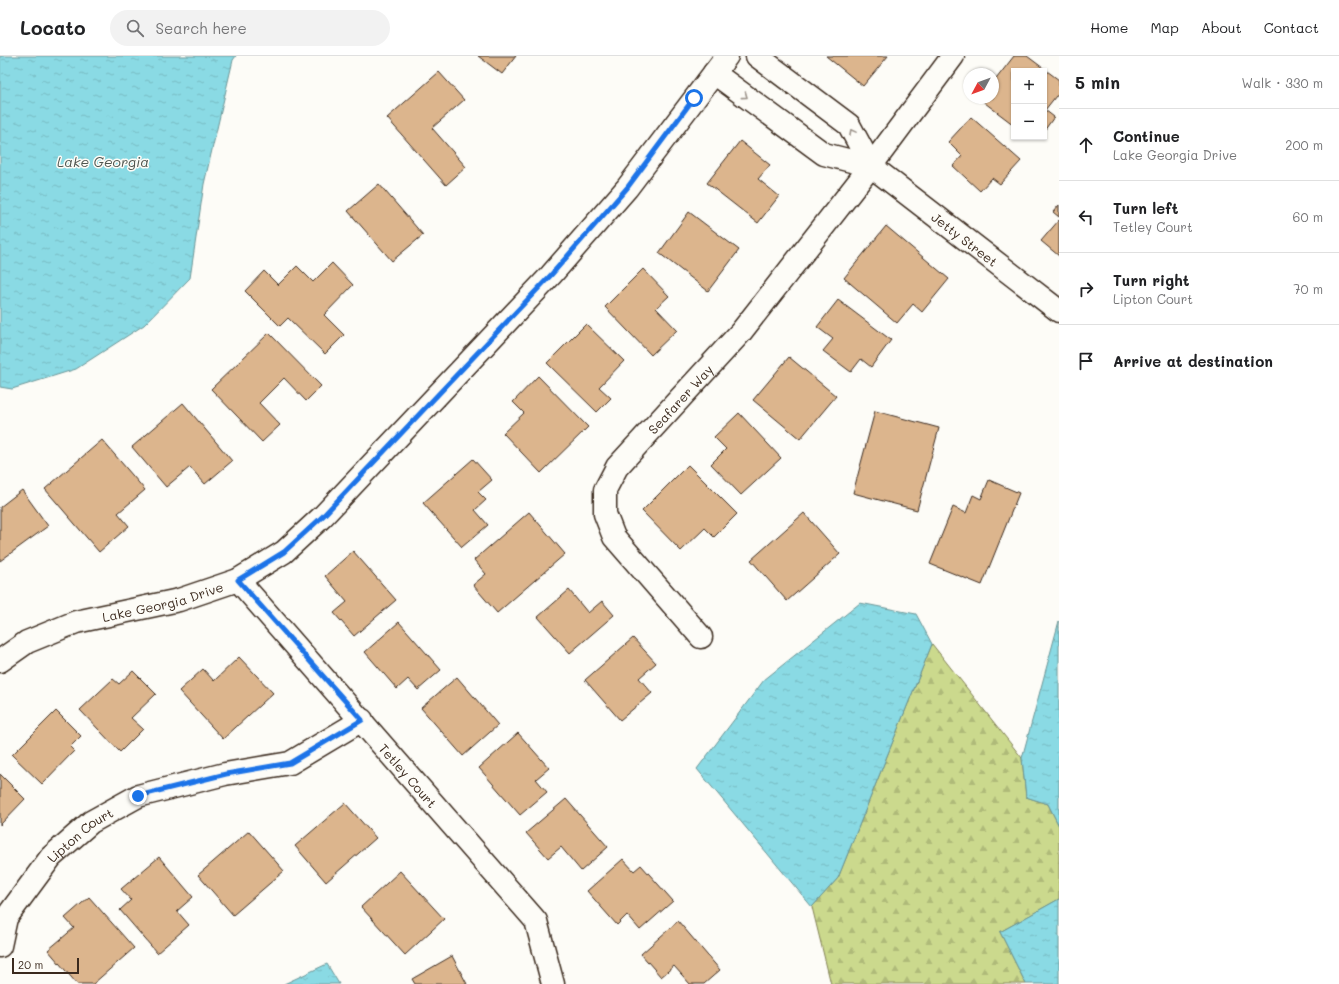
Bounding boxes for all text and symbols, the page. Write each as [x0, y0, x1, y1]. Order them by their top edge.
search box [110, 10, 390, 46]
text: Locato [20, 15, 86, 40]
icon: search [124, 17, 146, 39]
text: Search here [156, 18, 247, 38]
text: Home [1090, 18, 1128, 37]
text: Map [1150, 18, 1179, 37]
text: About [1201, 18, 1242, 37]
text: Contact [1264, 18, 1319, 37]
north arrow [963, 68, 999, 104]
map controls [1011, 68, 1047, 140]
button: + [1011, 68, 1047, 104]
text: 5 min [1075, 71, 1120, 93]
text: Walk · 330 m [1242, 74, 1323, 91]
route start [685, 89, 703, 107]
one-way arrow [741, 91, 748, 98]
button: − [1011, 104, 1047, 140]
text: Continue [1113, 126, 1180, 146]
one-way arrow [850, 129, 857, 136]
icon: ahead [1075, 134, 1097, 156]
text: 200 m [1285, 136, 1323, 153]
text: Lake Georgia Drive [1113, 146, 1237, 163]
water label: Lake Georgia [57, 152, 149, 171]
text: Turn left [1113, 198, 1178, 218]
icon: left [1075, 206, 1097, 228]
street label: Jetty Street [929, 208, 1002, 270]
text: 60 m [1293, 208, 1323, 225]
text: Tetley Court [1113, 218, 1193, 235]
text: Turn right [1113, 270, 1190, 290]
icon: right [1075, 278, 1097, 300]
text: 70 m [1293, 280, 1323, 297]
text: Lipton Court [1113, 290, 1193, 307]
icon: arrive [1075, 350, 1097, 372]
text: Arrive at destination [1113, 351, 1273, 371]
street label: Seafarer Way [644, 360, 716, 437]
street label: Lake Georgia Drive [101, 577, 225, 625]
street label: Tetley Court [376, 739, 441, 811]
route end [129, 787, 147, 805]
street label: Lipton Court [42, 803, 116, 865]
scale bar [12, 956, 79, 975]
text: 20 m [18, 957, 43, 972]

